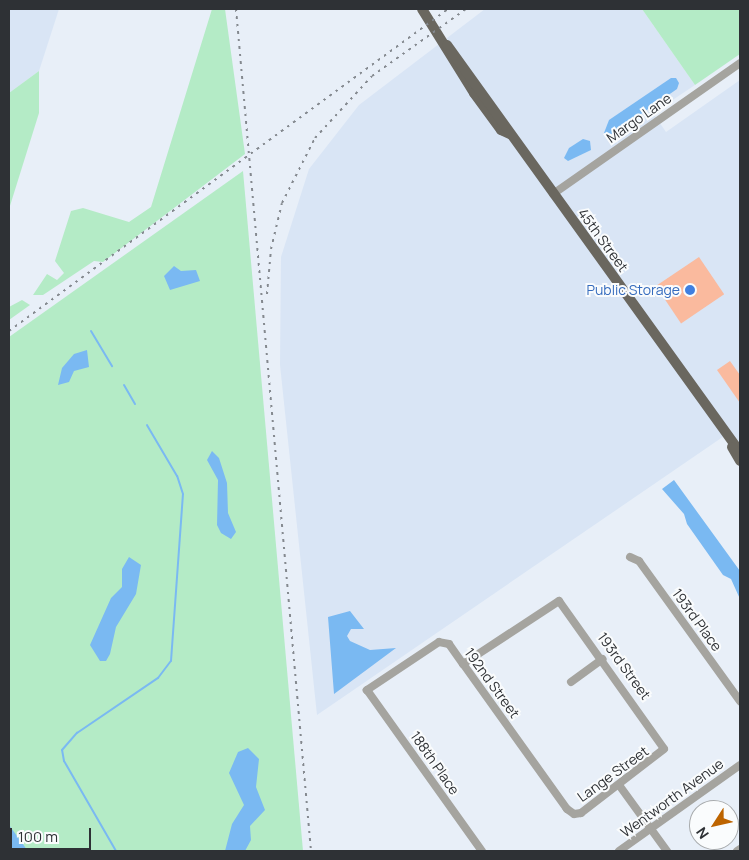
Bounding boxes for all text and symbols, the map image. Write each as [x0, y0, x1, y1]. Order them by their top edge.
street label: Margo Lane [603, 90, 675, 146]
street label: 45th Street [574, 205, 632, 275]
place label: Public Storage [587, 282, 680, 298]
marker: Public Storage [684, 284, 696, 296]
street label: 193rd Place [669, 585, 725, 655]
street label: 193rd Street [594, 629, 654, 703]
street label: 192nd Street [461, 645, 523, 721]
street label: 188th Place [407, 728, 463, 798]
street label: Lange Street [574, 743, 652, 805]
street label: Wentworth Avenue [617, 755, 727, 841]
north arrow [689, 800, 739, 850]
scale bar [12, 818, 94, 850]
text: N [691, 824, 713, 843]
text: 100 m [18, 826, 58, 847]

